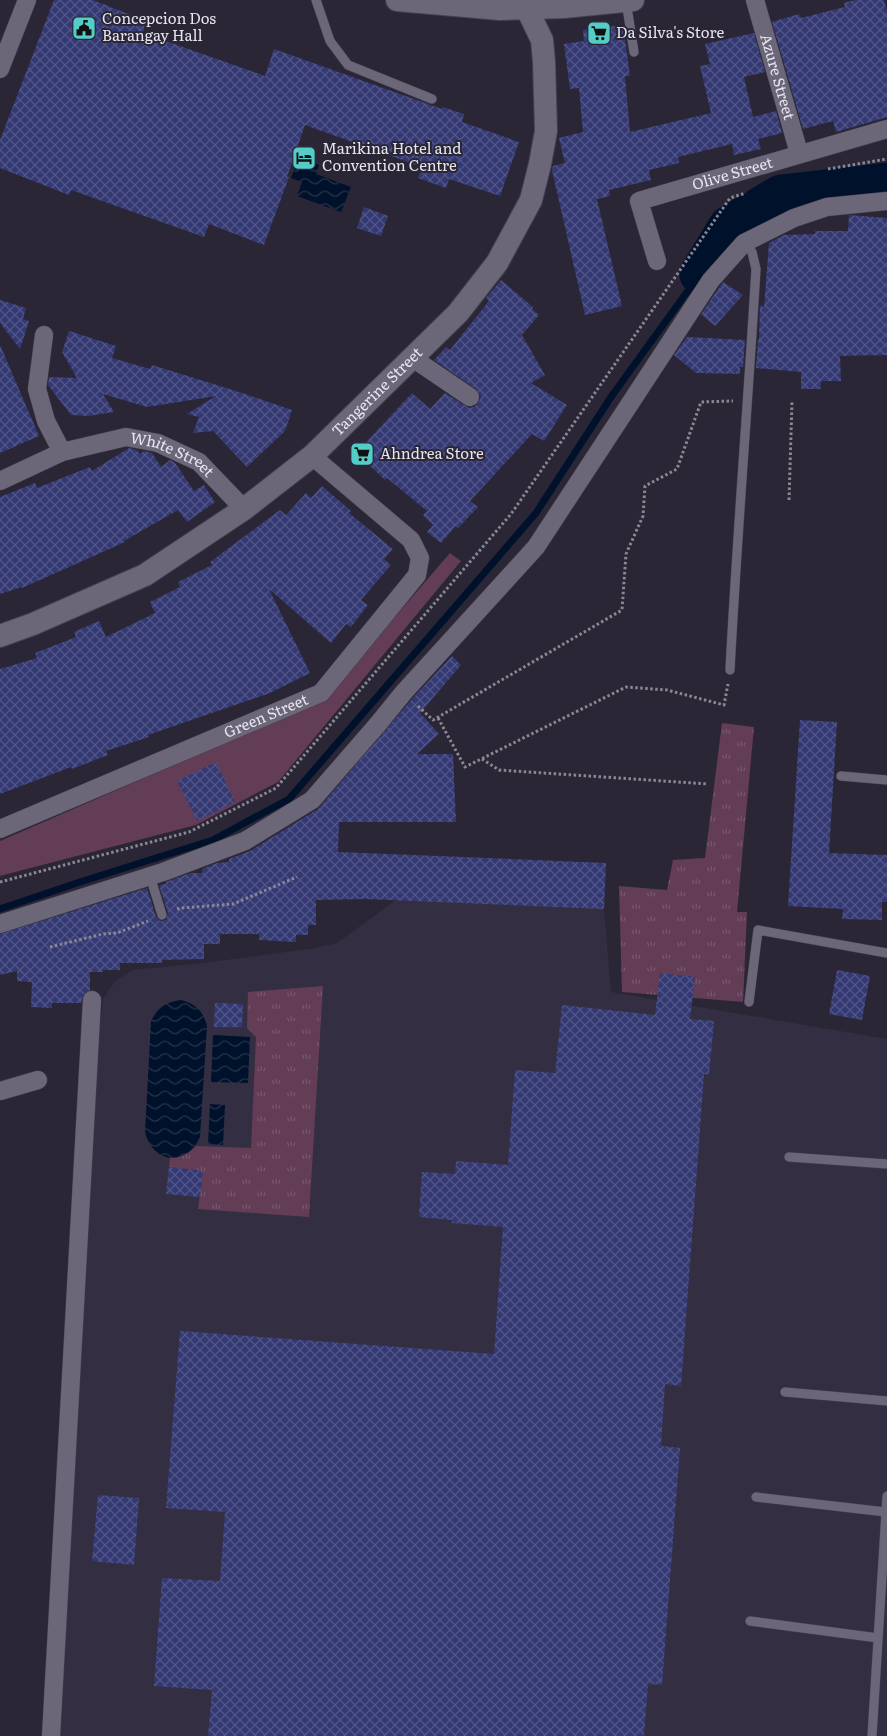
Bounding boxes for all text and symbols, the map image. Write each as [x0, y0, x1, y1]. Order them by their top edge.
place label: Concepcion Dos Barangay Hall [102, 6, 216, 46]
public building icon: Concepcion Dos Barangay Hall [71, 15, 97, 41]
supermarket icon: Da Silva's Store [586, 20, 612, 46]
place label: Da Silva's Store [616, 20, 724, 43]
street label: Azure Street [755, 31, 802, 122]
place label: Marikina Hotel and Convention Centre [322, 136, 461, 176]
hotel icon: Marikina Hotel and Convention Centre [291, 145, 317, 171]
street label: Olive Street [689, 150, 775, 195]
street label: Tangerine Street [326, 341, 427, 441]
street label: White Street [129, 425, 220, 481]
supermarket icon: Ahndrea Store [349, 441, 375, 467]
place label: Ahndrea Store [380, 441, 484, 464]
street label: Green Street [220, 687, 311, 743]

